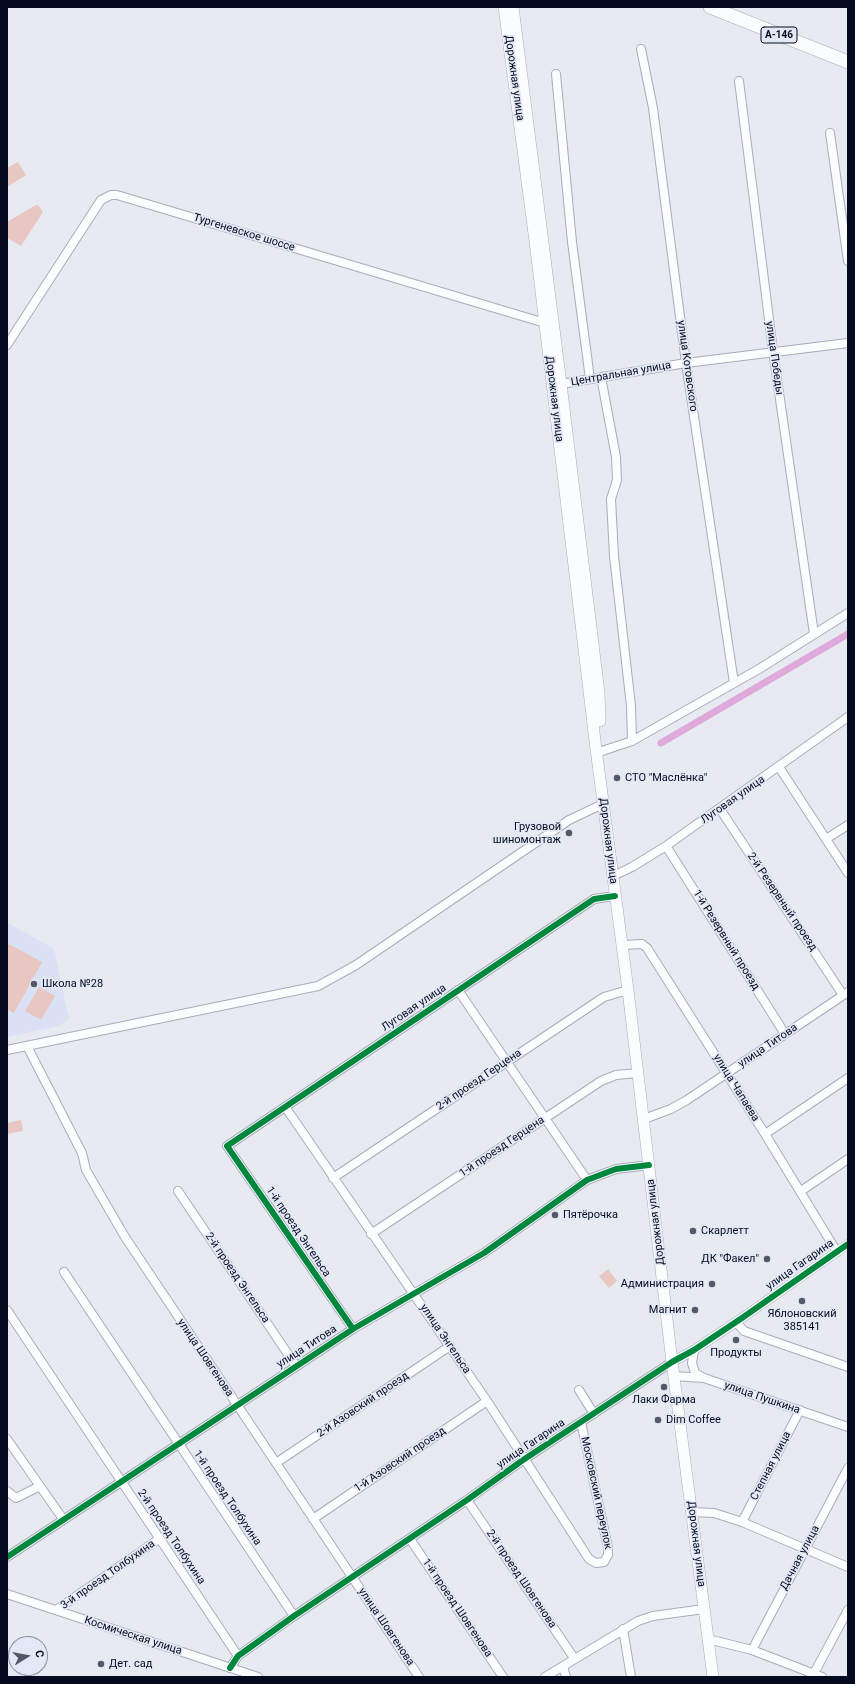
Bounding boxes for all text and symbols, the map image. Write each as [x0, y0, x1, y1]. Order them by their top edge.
road number: А-146 [761, 27, 797, 43]
street label: Дорожная улица [501, 34, 527, 122]
street label: Тургеневское шоссе [192, 211, 296, 255]
street label: улица Котовского [674, 319, 700, 413]
street label: улица Победы [762, 320, 786, 396]
street label: Дорожная улица [542, 355, 566, 443]
street label: Центральная улица [570, 359, 672, 389]
place label: СТО "Маслёнка" [625, 771, 707, 785]
marker: СТО "Маслёнка" [612, 773, 622, 783]
street label: Луговая улица [698, 773, 768, 827]
street label: Дорожная улица [596, 797, 620, 885]
place label: Грузовой шиномонтаж [493, 820, 561, 846]
marker: Грузовой шиномонтаж [564, 828, 574, 838]
street label: 2-й Резервный проезд [744, 850, 820, 954]
street label: 1-й Резервный проезд [690, 887, 762, 993]
place label: Школа №28 [42, 977, 103, 991]
marker: Школа №28 [29, 979, 39, 989]
street label: Луговая улица [379, 982, 449, 1034]
street label: улица Титова [736, 1021, 800, 1071]
street label: 2-й проезд Герцена [434, 1047, 524, 1113]
street label: улица Чапаева [710, 1052, 762, 1124]
street label: 1-й проезд Герцена [457, 1114, 547, 1180]
street label: Дорожная улица [644, 1178, 668, 1266]
street label: 1-й проезд Энгельса [263, 1184, 333, 1280]
place label: Пятёрочка [563, 1208, 618, 1222]
marker: Пятёрочка [550, 1210, 560, 1220]
place label: Скарлетт [701, 1224, 749, 1238]
marker: Скарлетт [688, 1226, 698, 1236]
street label: 2-й проезд Энгельса [202, 1230, 272, 1326]
street label: улица Гагарина [764, 1237, 836, 1293]
place label: ДК "Факел" [701, 1252, 759, 1266]
marker: ДК "Факел" [762, 1254, 772, 1264]
place label: Администрация [621, 1277, 704, 1291]
marker: Администрация [707, 1279, 717, 1289]
marker: Яблоновский 385141 [797, 1296, 807, 1306]
street label: улица Энгельса [417, 1302, 473, 1376]
place label: Магнит [649, 1303, 687, 1317]
marker: Магнит [690, 1305, 700, 1315]
place label: Яблоновский 385141 [767, 1307, 837, 1333]
street label: улица Шовгенова [174, 1317, 236, 1399]
street label: улица Титова [275, 1323, 339, 1371]
marker: Продукты [731, 1335, 741, 1345]
place label: Продукты [710, 1346, 762, 1360]
street label: 2-й Азовский проезд [315, 1369, 411, 1441]
street label: улица Пушкина [722, 1379, 802, 1417]
marker: Лаки Фарма [659, 1382, 669, 1392]
place label: Лаки Фарма [632, 1393, 696, 1407]
place label: Dim Coffee [666, 1413, 721, 1427]
marker: Dim Coffee [653, 1415, 663, 1425]
street label: улица Гагарина [494, 1416, 568, 1472]
street label: 1-й Азовский проезд [352, 1424, 448, 1496]
street label: Степная улица [748, 1429, 794, 1503]
street label: Московский переулок [578, 1435, 614, 1551]
street label: 1-й проезд Толбухина [190, 1448, 264, 1548]
street label: 2-й проезд Толбухина [134, 1487, 208, 1587]
street label: Дорожная улица [684, 1500, 708, 1588]
street label: Дачная улица [777, 1523, 823, 1593]
street label: 2-й проезд Шовгенова [483, 1527, 559, 1631]
street label: 3-й проезд Толбухина [58, 1538, 158, 1612]
street label: 1-й проезд Шовгенова [419, 1556, 495, 1660]
street label: улица Шовгенова [355, 1586, 417, 1668]
street label: Космическая улица [82, 1614, 184, 1658]
north arrow [8, 1636, 48, 1676]
text: С [32, 1649, 46, 1659]
place label: Дет. сад [109, 1657, 152, 1671]
marker: Дет. сад [96, 1659, 106, 1669]

